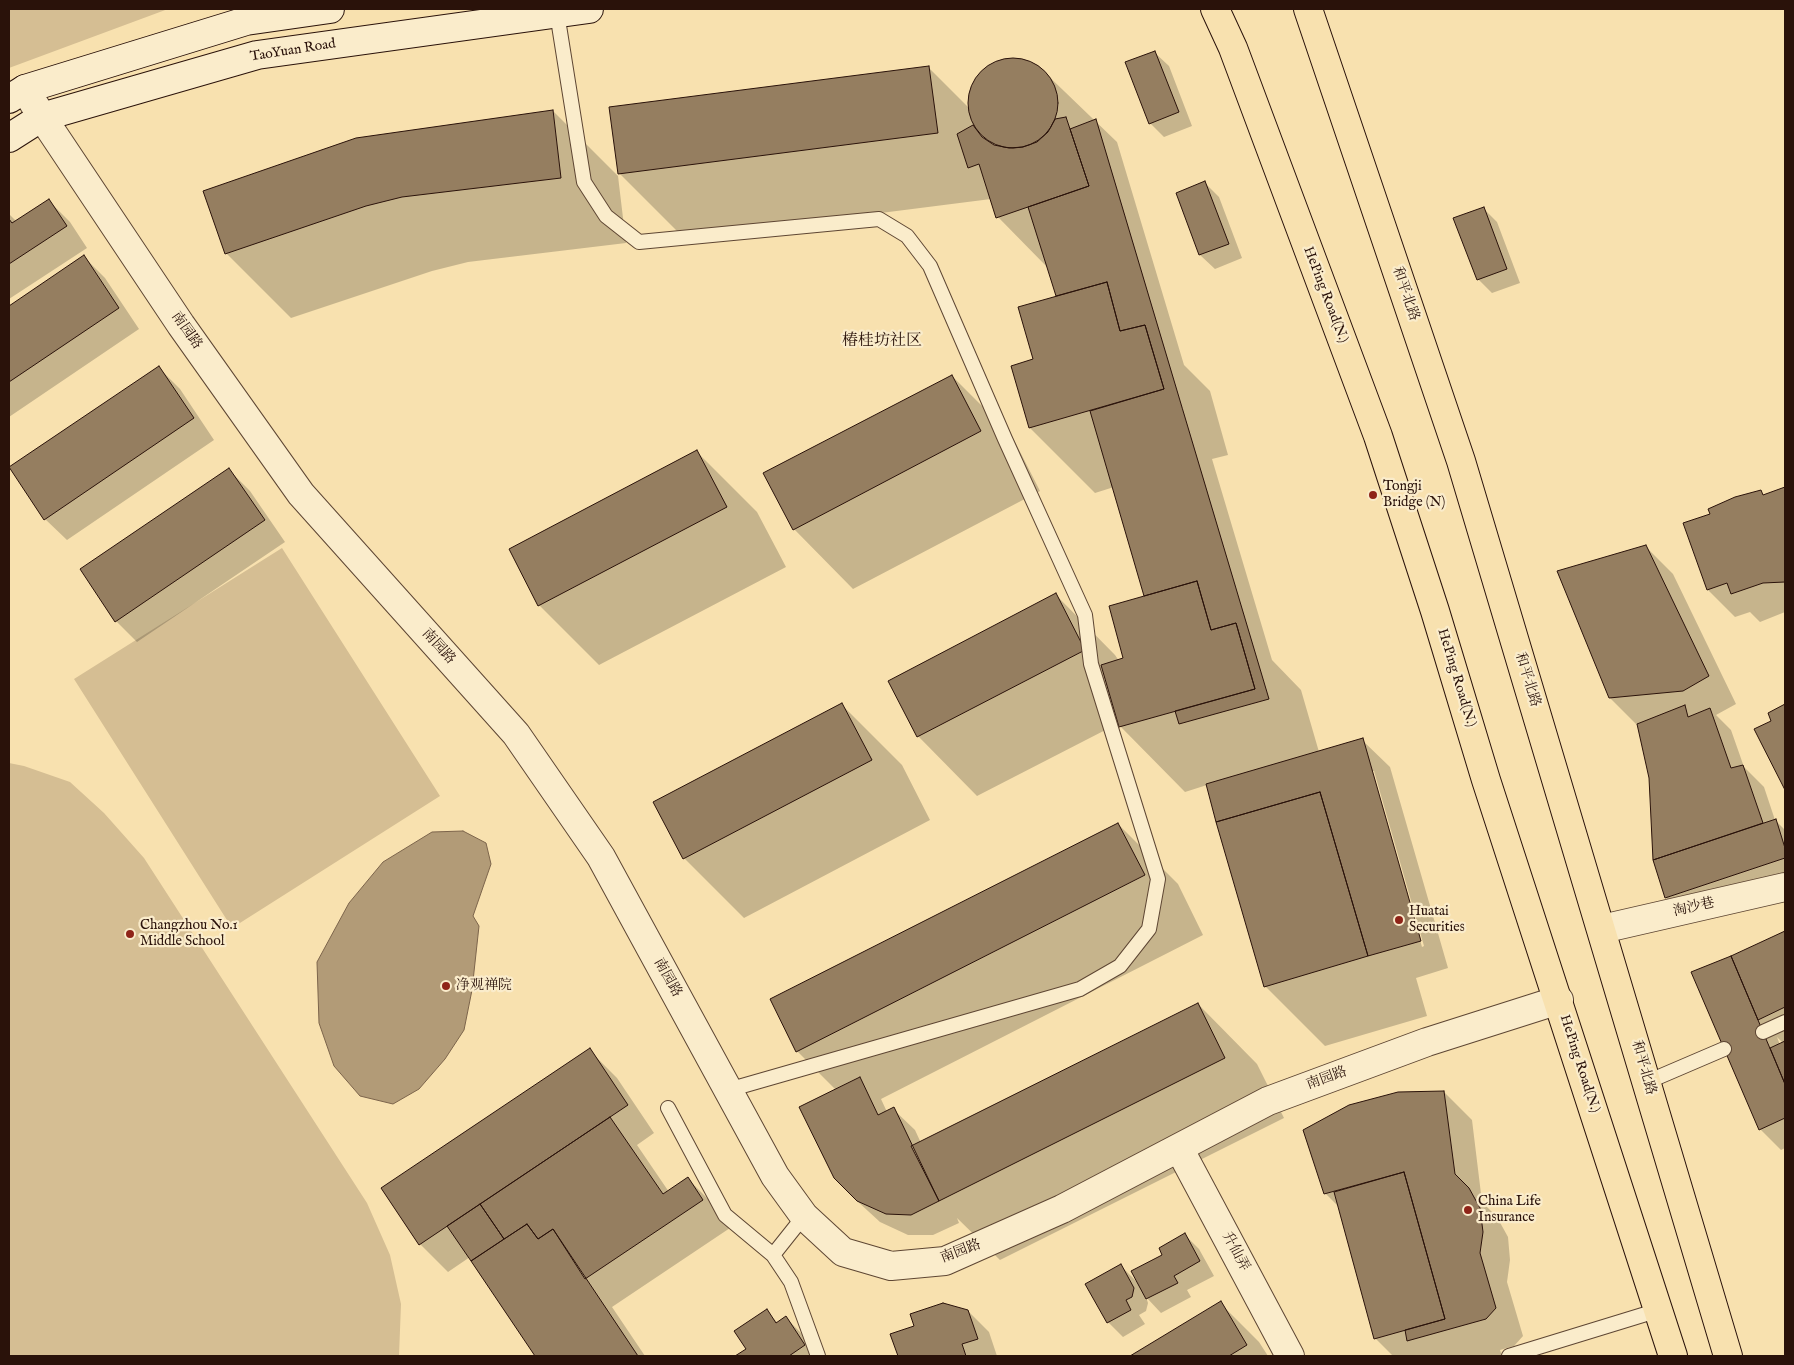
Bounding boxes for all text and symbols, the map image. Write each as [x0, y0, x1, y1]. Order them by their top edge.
street label: TaoYuan Road [249, 36, 337, 66]
street label: HePing Road(N.) [1299, 244, 1351, 346]
street label: 和平北路 [1388, 265, 1422, 323]
street label: 南园路 [167, 309, 205, 353]
district label: 椿桂坊社区 [842, 332, 922, 352]
place label: Tongji Bridge (N) [1383, 479, 1445, 512]
marker: Tongji Bridge (N) [1367, 489, 1379, 501]
street label: 南园路 [418, 626, 458, 668]
street label: HePing Road(N.) [1433, 627, 1479, 729]
street label: 和平北路 [1511, 651, 1543, 709]
street label: 淘沙巷 [1672, 895, 1716, 921]
place label: Huatai Securities [1409, 904, 1465, 936]
marker: Huatai Securities [1393, 914, 1405, 926]
place label: Changzhou No.1 Middle School [140, 918, 238, 950]
marker: Changzhou No.1 Middle School [124, 928, 136, 940]
street label: 南园路 [649, 956, 685, 1000]
place label: 净观禅院 [456, 978, 512, 994]
marker: 净观禅院 [440, 980, 452, 992]
street label: HePing Road(N.) [1555, 1013, 1603, 1115]
street label: 和平北路 [1627, 1039, 1659, 1097]
street label: 南园路 [1304, 1064, 1350, 1094]
place label: China Life Insurance [1478, 1194, 1541, 1226]
marker: China Life Insurance [1462, 1204, 1474, 1216]
street label: 升仙弄 [1218, 1230, 1252, 1274]
street label: 南园路 [938, 1237, 984, 1267]

